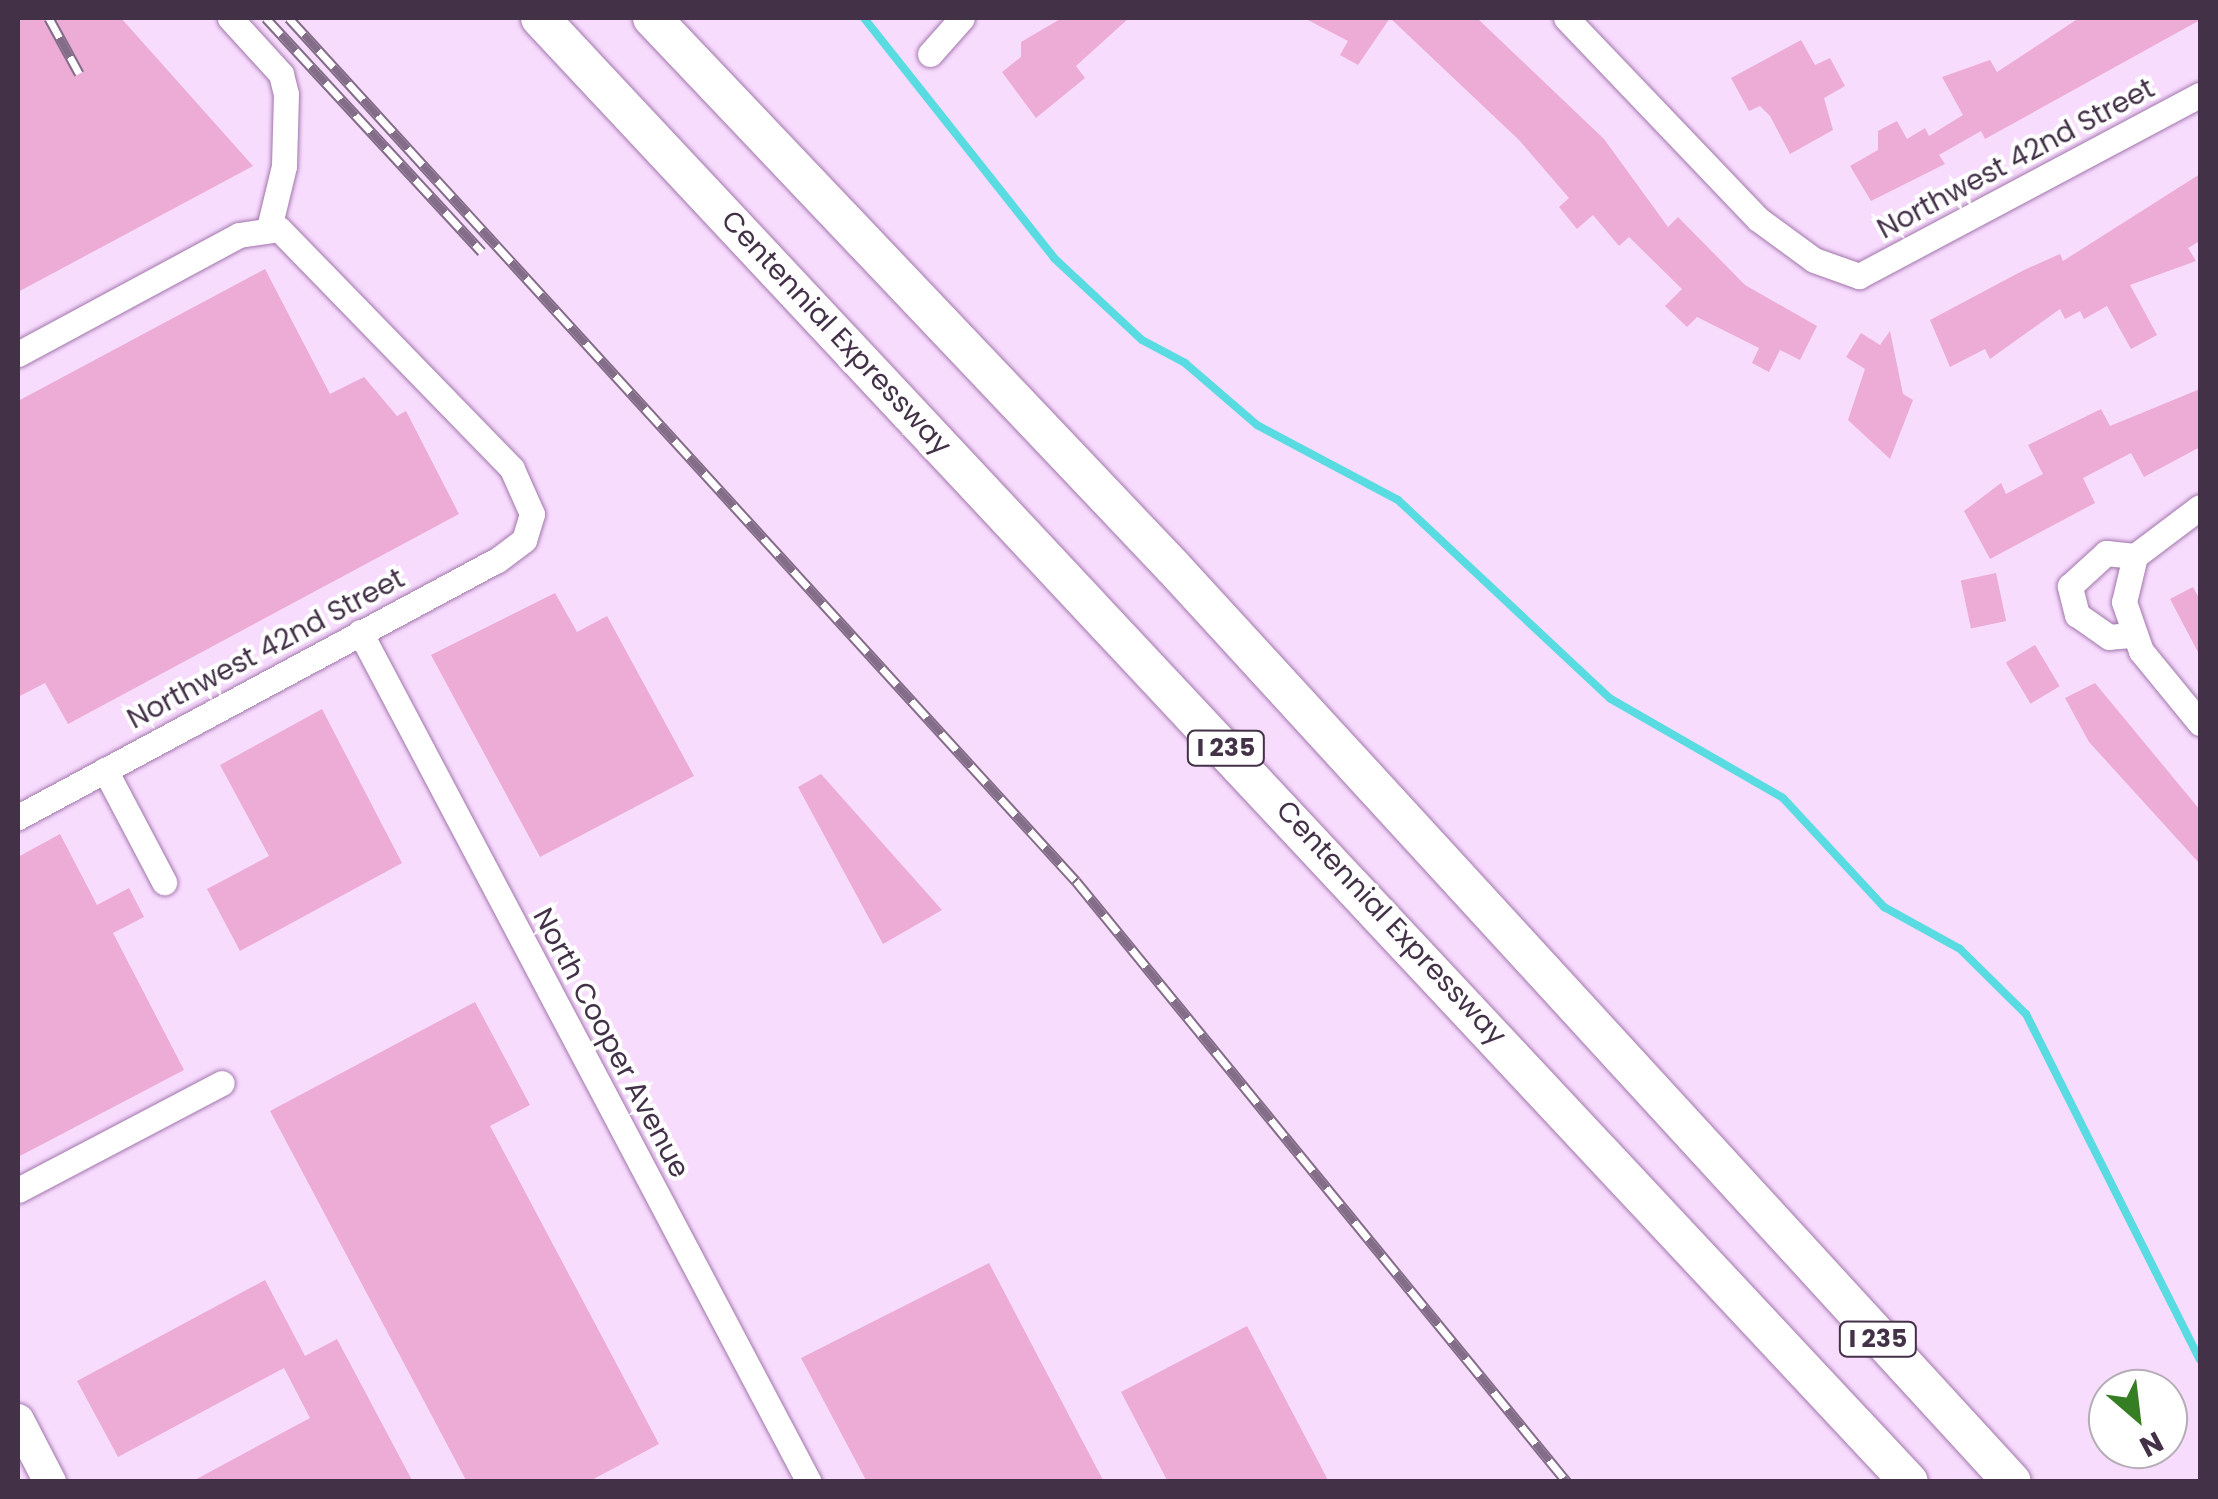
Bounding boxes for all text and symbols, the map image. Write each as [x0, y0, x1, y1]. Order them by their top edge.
street label: Northwest 42nd Street [1872, 72, 2160, 246]
street label: Centennial Expressway [714, 204, 958, 462]
street label: Northwest 42nd Street [122, 562, 410, 736]
road number: I 235 [1186, 728, 1266, 768]
street label: Centennial Expressway [1269, 794, 1513, 1052]
street label: North Cooper Avenue [526, 902, 696, 1184]
road number: I 235 [1838, 1319, 1918, 1359]
north arrow [2088, 1369, 2188, 1469]
text: N [2133, 1422, 2170, 1466]

